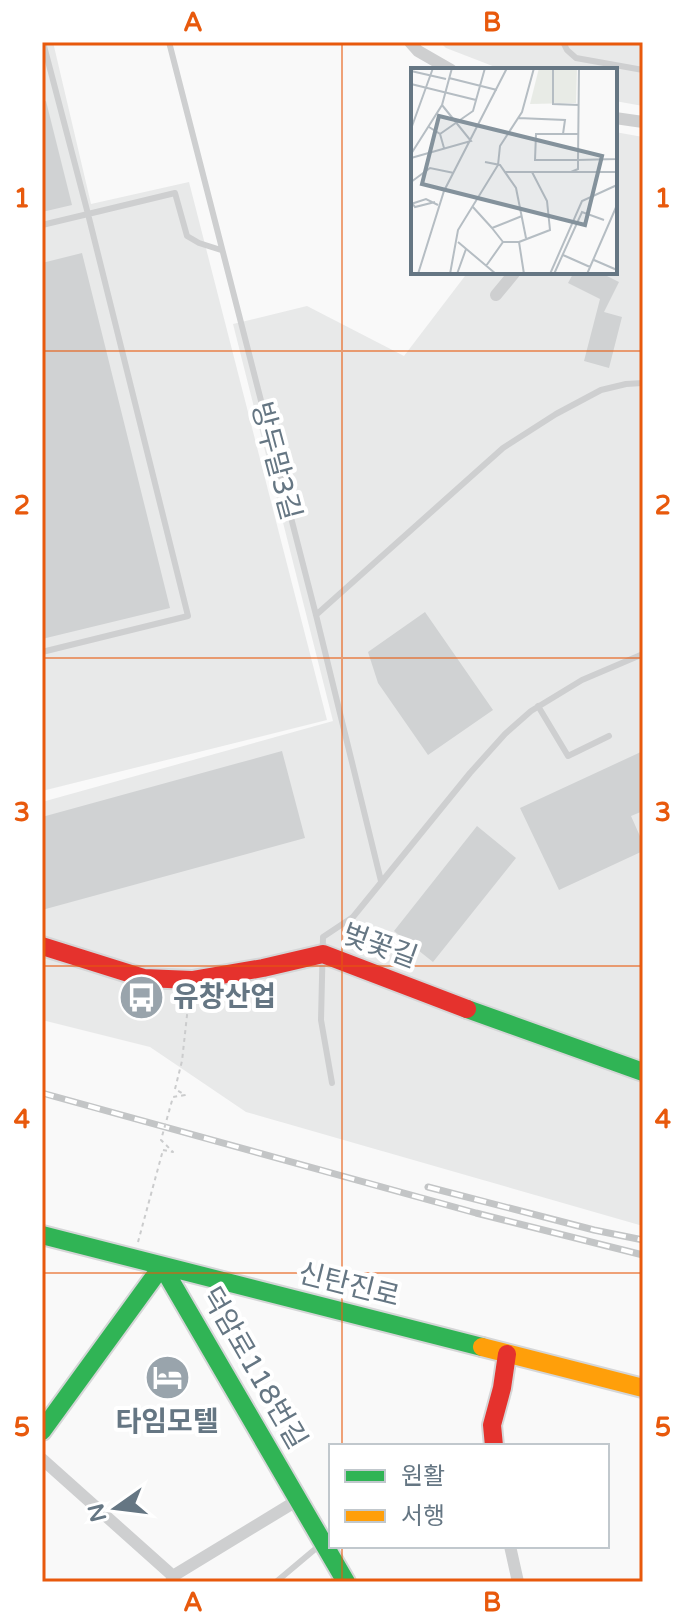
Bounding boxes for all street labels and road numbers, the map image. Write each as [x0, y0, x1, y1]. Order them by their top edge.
street label: 방두말3길 [244, 398, 308, 524]
street label: 벚꽃길 [338, 917, 422, 975]
street label: 신탄진로 [295, 1256, 403, 1314]
street label: 덕암로118번길 [194, 1281, 314, 1455]

